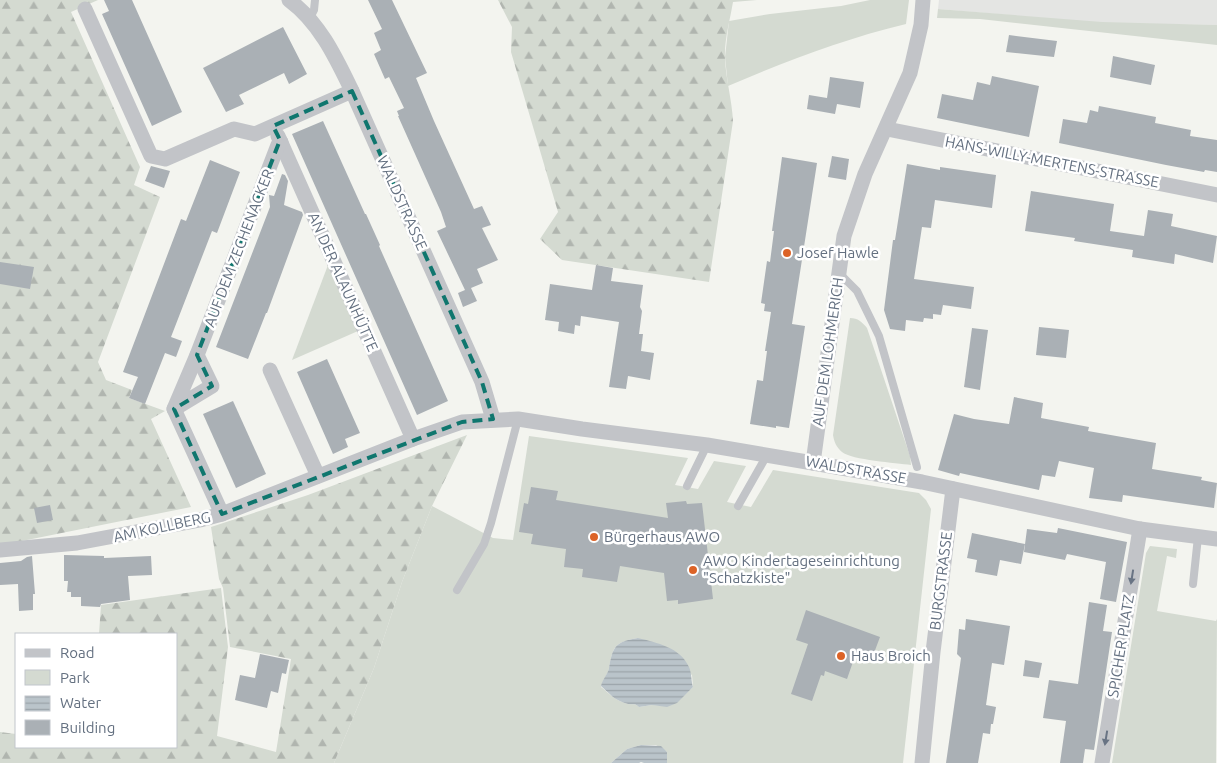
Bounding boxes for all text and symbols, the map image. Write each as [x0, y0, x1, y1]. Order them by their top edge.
street label: HANS-WILLY-MERTENS-STRASSE [944, 132, 1161, 191]
street label: WALDSTRASSE [374, 153, 431, 253]
street label: AUF DEM ZECHENACKER [201, 166, 277, 329]
street label: AN DER ALAUNHÜTTE [305, 210, 382, 354]
place label: Josef Hawle [797, 244, 879, 261]
marker: Josef Hawle [781, 247, 793, 259]
street label: AUF DEM LOHMERICH [809, 276, 846, 428]
street label: WALDSTRASSE [805, 452, 908, 487]
street label: AM KOLLBERG [112, 508, 212, 545]
place label: Bürgerhaus AWO [604, 528, 720, 545]
marker: Bürgerhaus AWO [588, 531, 600, 543]
street label: BURGSTRASSE [926, 531, 955, 631]
place label: AWO Kindertageseinrichtung "Schatzkiste" [703, 552, 900, 586]
marker: AWO Kindertageseinrichtung "Schatzkiste" [687, 564, 699, 576]
one-way arrow [1128, 570, 1136, 586]
street label: SPICHER PLATZ [1104, 593, 1137, 699]
legend [15, 633, 178, 748]
text: Road [60, 644, 95, 661]
place label: Haus Broich [851, 647, 931, 664]
marker: Haus Broich [835, 650, 847, 662]
text: Park [60, 669, 90, 686]
text: Water [60, 694, 101, 711]
text: Building [60, 719, 115, 736]
one-way arrow [1102, 730, 1110, 746]

